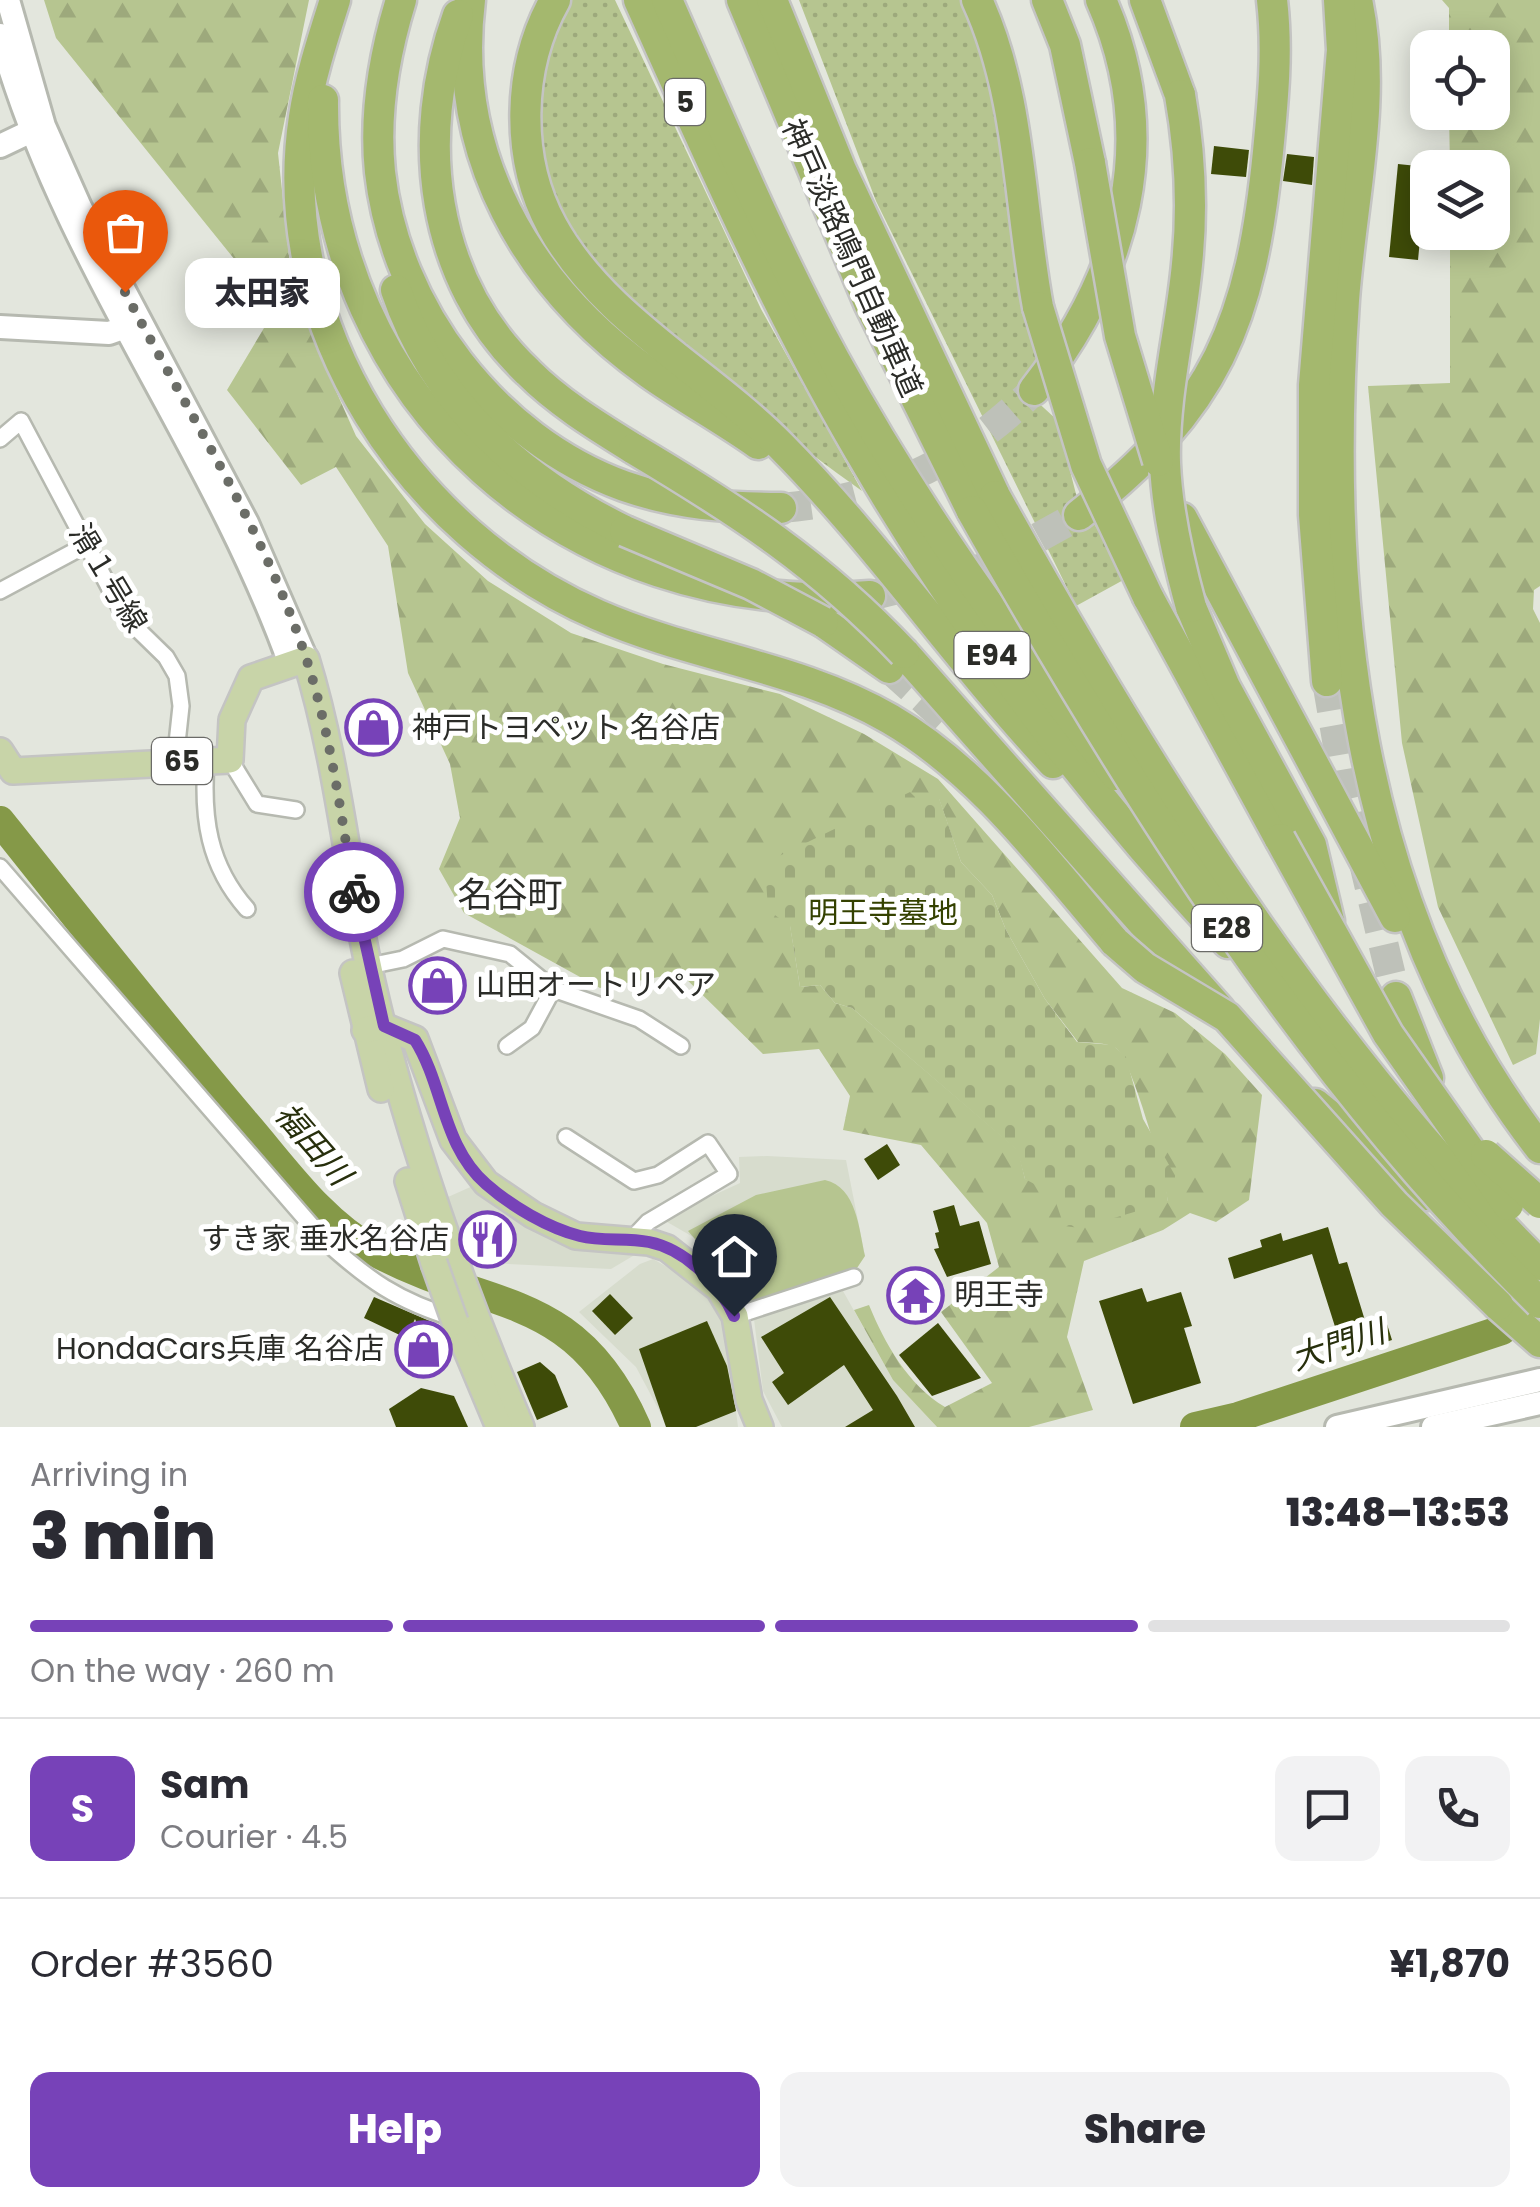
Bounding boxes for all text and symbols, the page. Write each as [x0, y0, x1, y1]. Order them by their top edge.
map controls [1410, 30, 1510, 250]
button: locate [1410, 30, 1510, 130]
road number: 5 [665, 79, 705, 125]
street label: 神戸淡路鳴門自動車道 [772, 112, 933, 404]
button: layers [1410, 150, 1510, 250]
pin [83, 190, 168, 293]
icon: bag [98, 205, 153, 260]
callout: 太田家 [185, 257, 340, 327]
text: 太田家 [214, 270, 311, 315]
street label: 滑１号線 [59, 515, 158, 640]
road number: E94 [954, 632, 1030, 678]
shop icon: 神戸トヨペット 名谷店 [343, 698, 403, 758]
place label: 神戸トヨペット 名谷店 [412, 706, 720, 749]
road number: 65 [152, 738, 212, 784]
courier [304, 842, 404, 942]
icon: bike [327, 865, 382, 920]
district label: 名谷町 [457, 870, 563, 919]
park label: 明王寺墓地 [808, 891, 958, 934]
road number: E28 [1192, 905, 1262, 951]
shop icon: 山田オートリペア [407, 955, 467, 1015]
place label: 山田オートリペア [476, 963, 716, 1006]
water label: 福田川 [265, 1093, 364, 1197]
restaurant icon: すき家 垂水名谷店 [458, 1209, 518, 1269]
pin [692, 1214, 777, 1317]
place label: すき家 垂水名谷店 [201, 1217, 449, 1260]
icon: home [707, 1229, 762, 1284]
temple icon: 明王寺 [885, 1265, 945, 1325]
place label: 明王寺 [954, 1273, 1044, 1316]
water label: 大門川 [1285, 1307, 1393, 1381]
shop icon: HondaCars兵庫 名谷店 [393, 1319, 453, 1379]
place label: HondaCars兵庫 名谷店 [56, 1327, 384, 1370]
text: Arriving in [30, 1452, 188, 1497]
text: 13:48–13:53 [1286, 1486, 1510, 1539]
text: 3 min [30, 1491, 216, 1582]
text: On the way · 260 m [30, 1648, 335, 1693]
button: chat [1275, 1756, 1380, 1861]
button: phone [1405, 1756, 1510, 1861]
text: Sam [160, 1758, 249, 1811]
text: S [71, 1782, 94, 1835]
text: Courier · 4.5 [160, 1814, 348, 1859]
text: Order #3560 [30, 1937, 274, 1990]
text: ¥1,870 [1390, 1937, 1510, 1990]
button: Help [30, 2072, 760, 2187]
button: Share [780, 2072, 1510, 2187]

